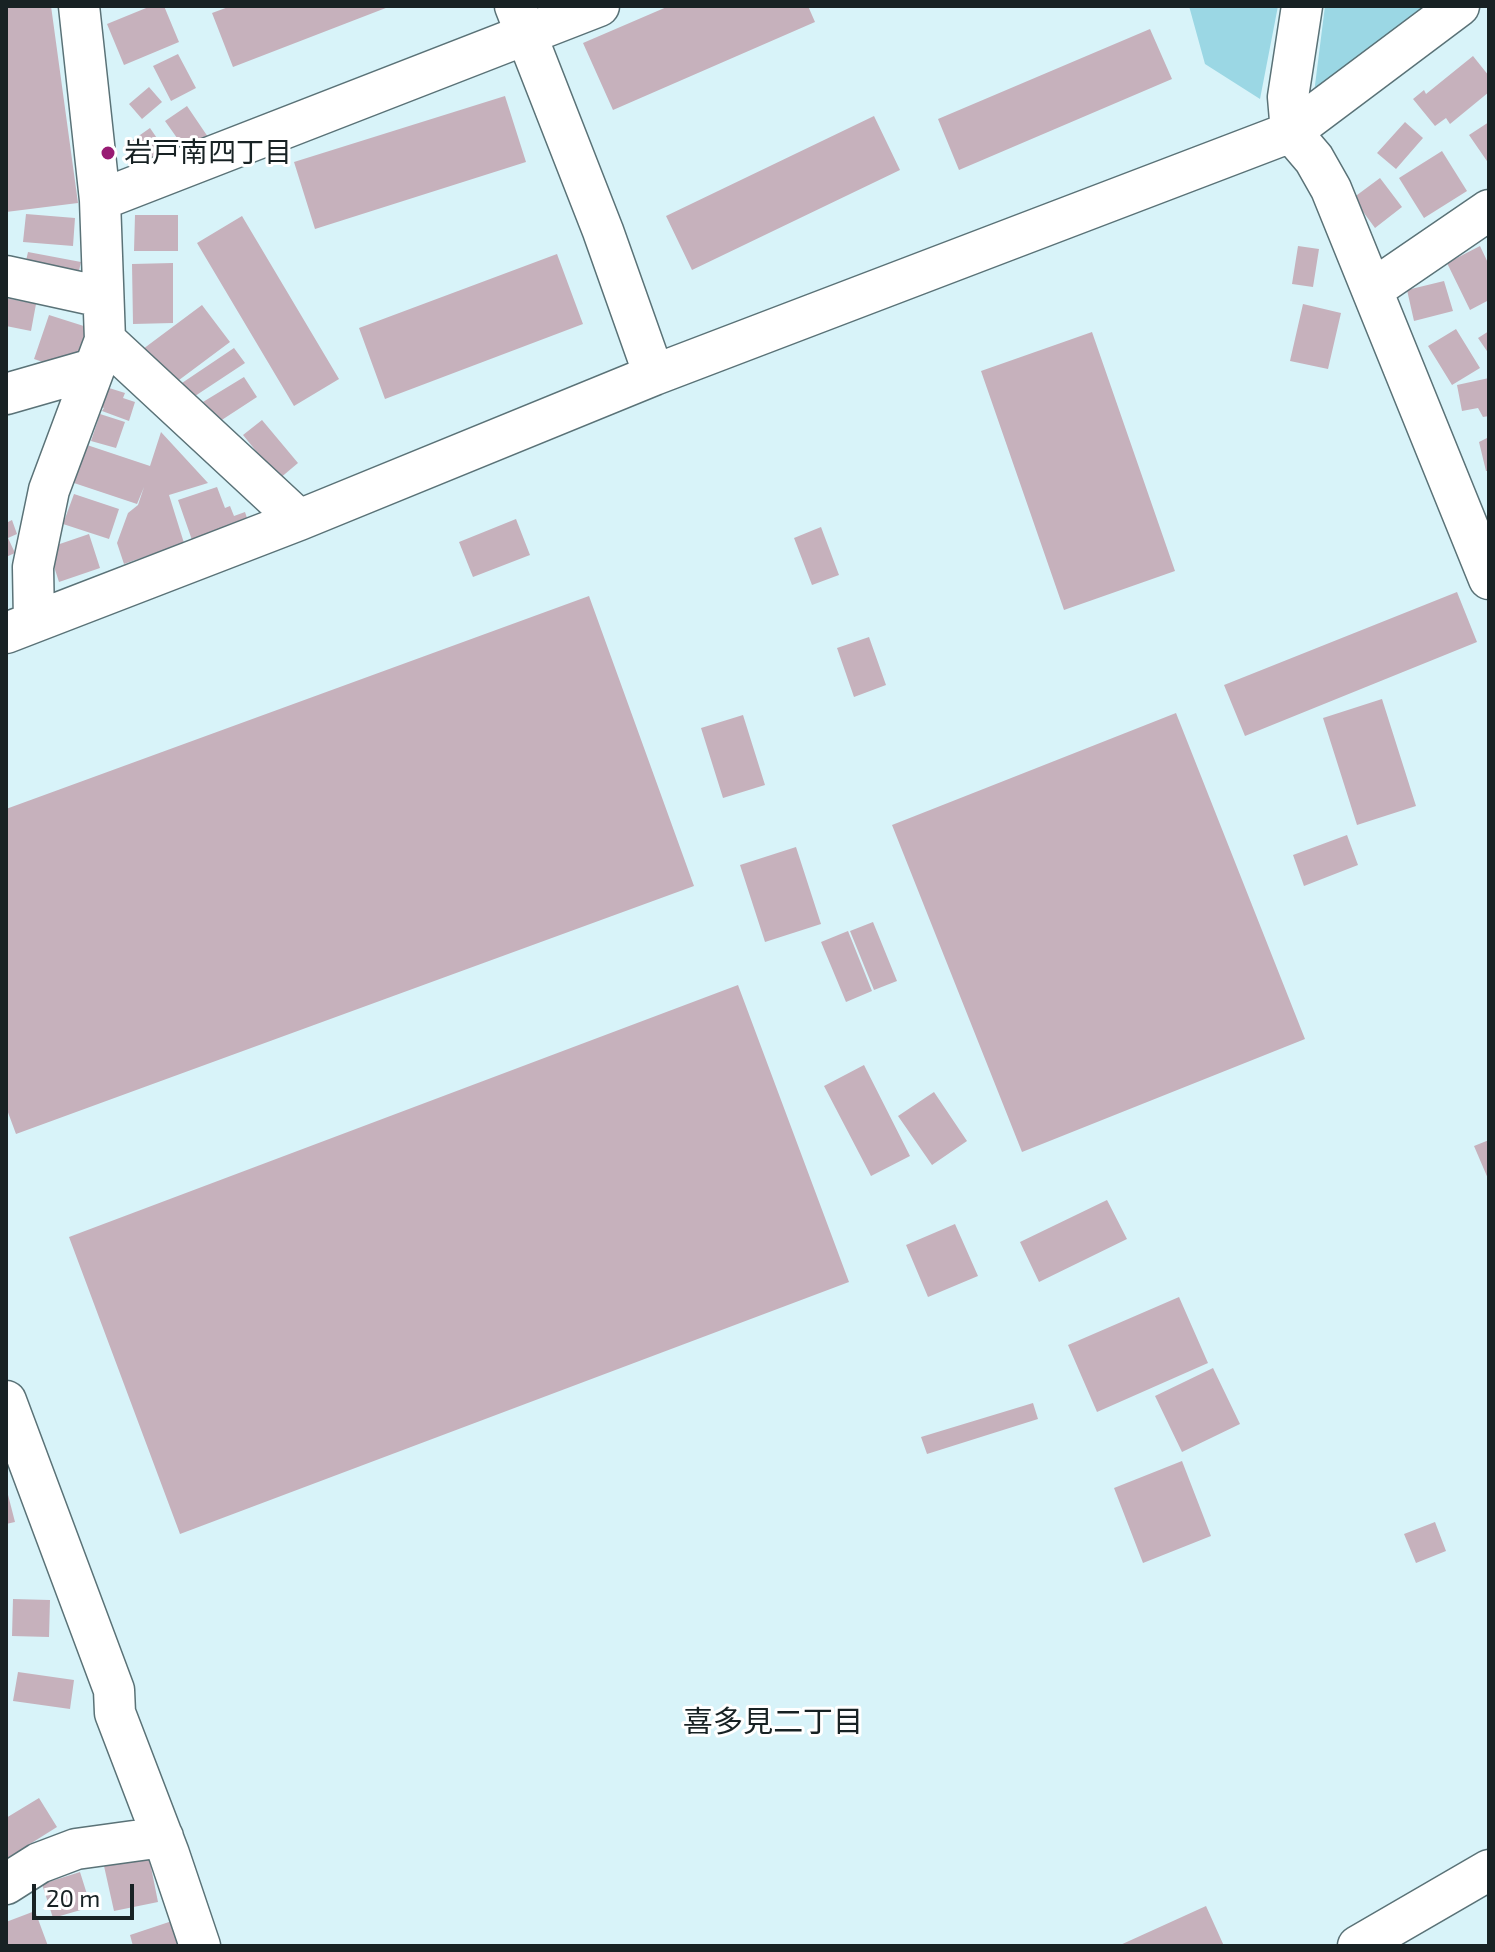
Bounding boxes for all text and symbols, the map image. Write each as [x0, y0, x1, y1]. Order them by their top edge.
place label: 岩戸南四丁目 [124, 136, 292, 170]
marker: 岩戸南四丁目 [99, 144, 117, 162]
district label: 喜多見二丁目 [683, 1704, 863, 1740]
scale bar [36, 1868, 138, 1918]
text: 20 m [46, 1883, 100, 1912]

